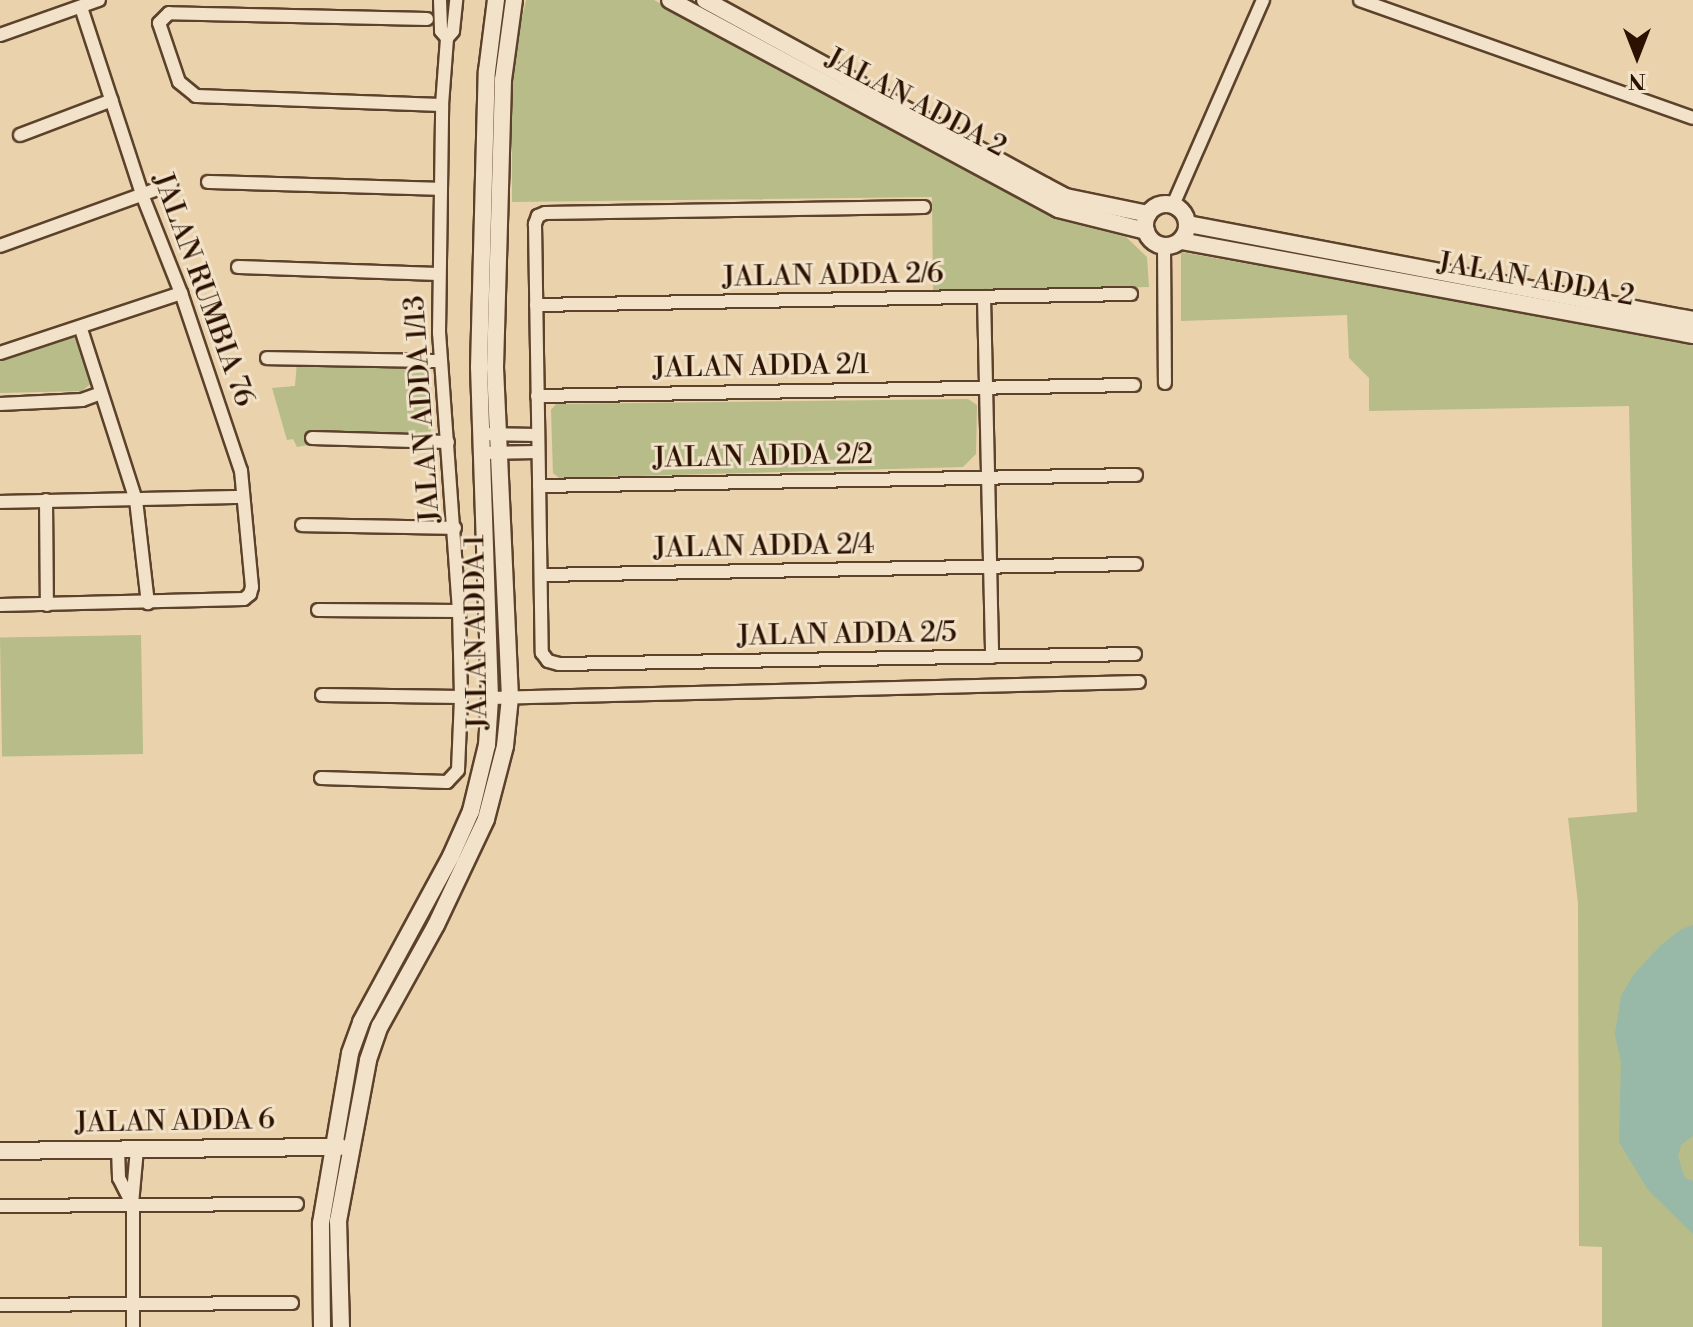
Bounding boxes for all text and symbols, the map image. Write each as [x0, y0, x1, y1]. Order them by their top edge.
north arrow [1597, 16, 1677, 96]
street label: JALAN ADDA 2 [820, 42, 1012, 164]
text: N [1628, 67, 1646, 94]
street label: JALAN RUMBIA 76 [145, 169, 261, 411]
street label: JALAN ADDA 2 [1435, 246, 1637, 314]
street label: JALAN ADDA 2/6 [722, 257, 944, 295]
street label: JALAN ADDA 1/13 [398, 294, 448, 524]
street label: JALAN ADDA 2/1 [653, 348, 869, 386]
street label: JALAN ADDA 2/2 [653, 438, 873, 476]
street label: JALAN ADDA 2/4 [653, 528, 875, 566]
street label: JALAN ADDA 1 [459, 534, 495, 730]
street label: JALAN ADDA 2/5 [737, 616, 957, 654]
street label: JALAN ADDA 6 [75, 1103, 275, 1141]

